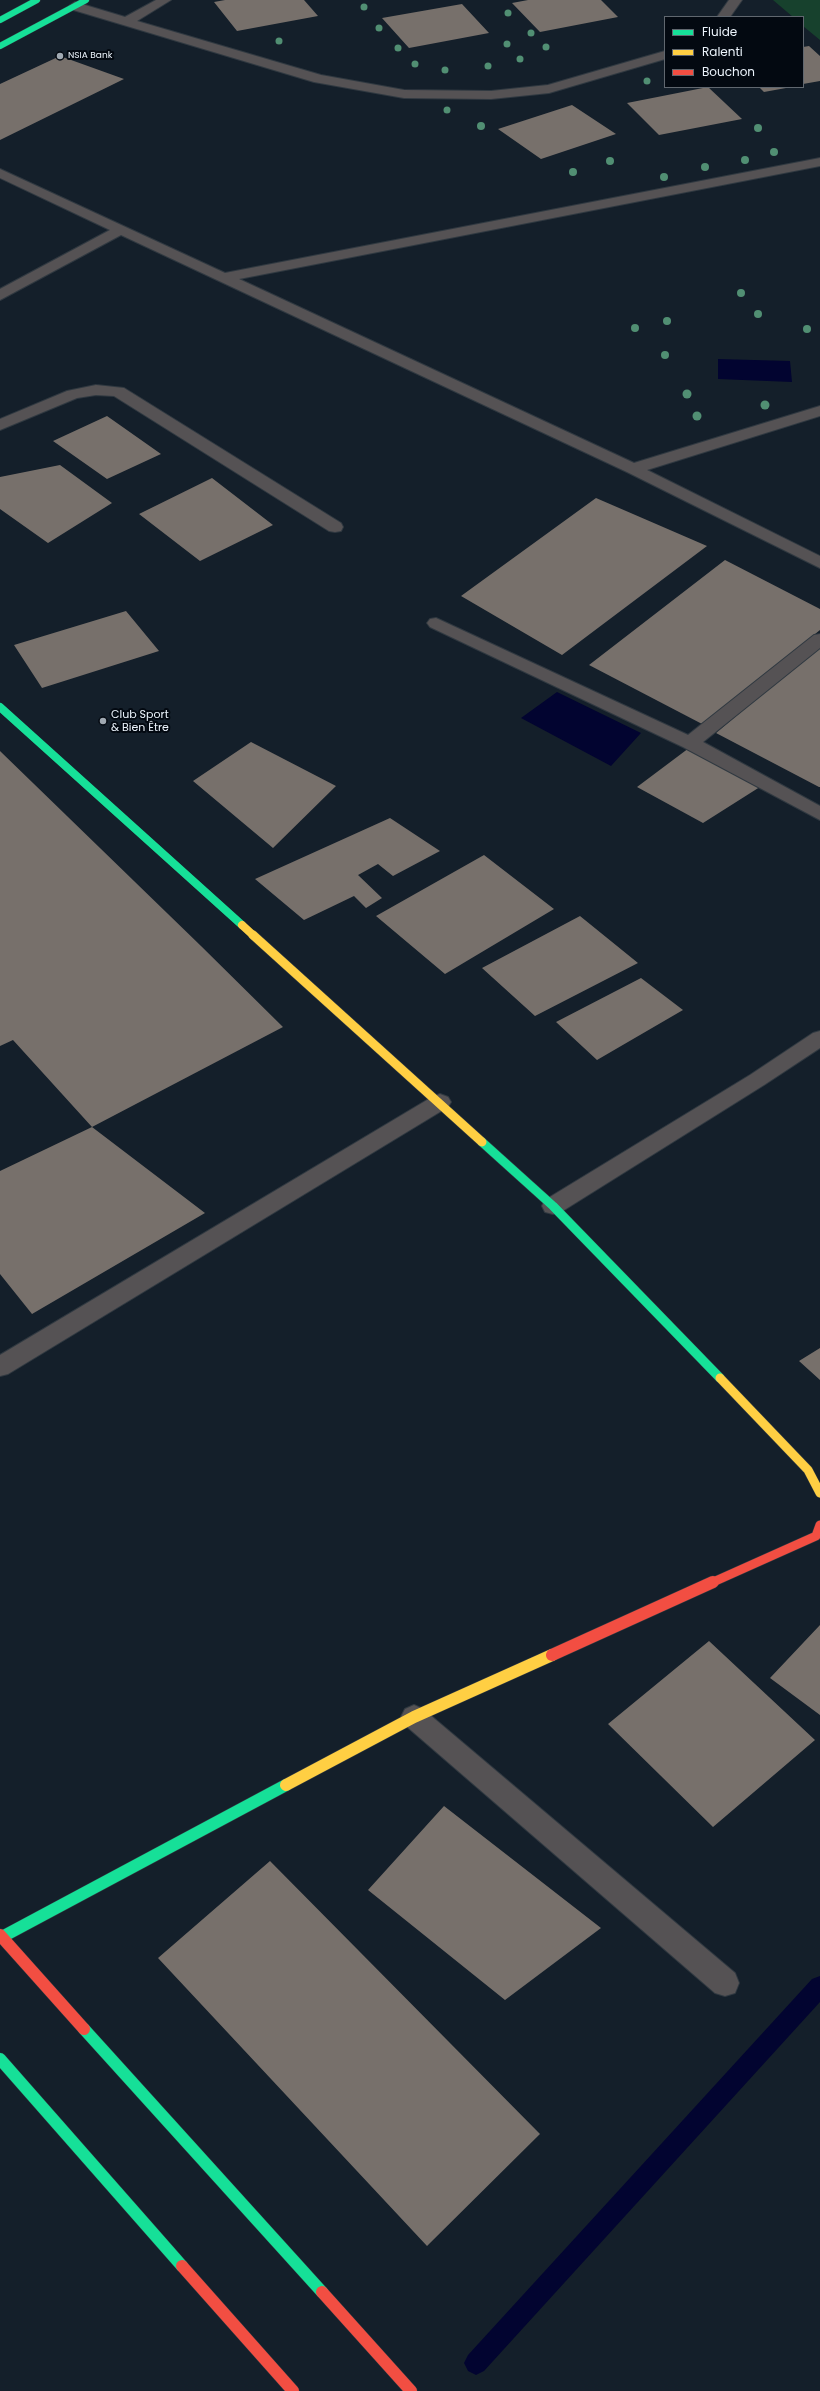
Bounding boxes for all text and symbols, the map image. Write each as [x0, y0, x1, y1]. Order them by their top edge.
legend [664, 16, 804, 88]
text: Fluide [702, 23, 737, 40]
text: Ralenti [702, 43, 743, 60]
marker: NSIA Bank [55, 51, 65, 61]
place label: NSIA Bank [68, 51, 112, 61]
text: Bouchon [702, 63, 755, 80]
place label: Club Sport & Bien Être [111, 708, 169, 734]
marker: Club Sport & Bien Être [98, 716, 108, 726]

